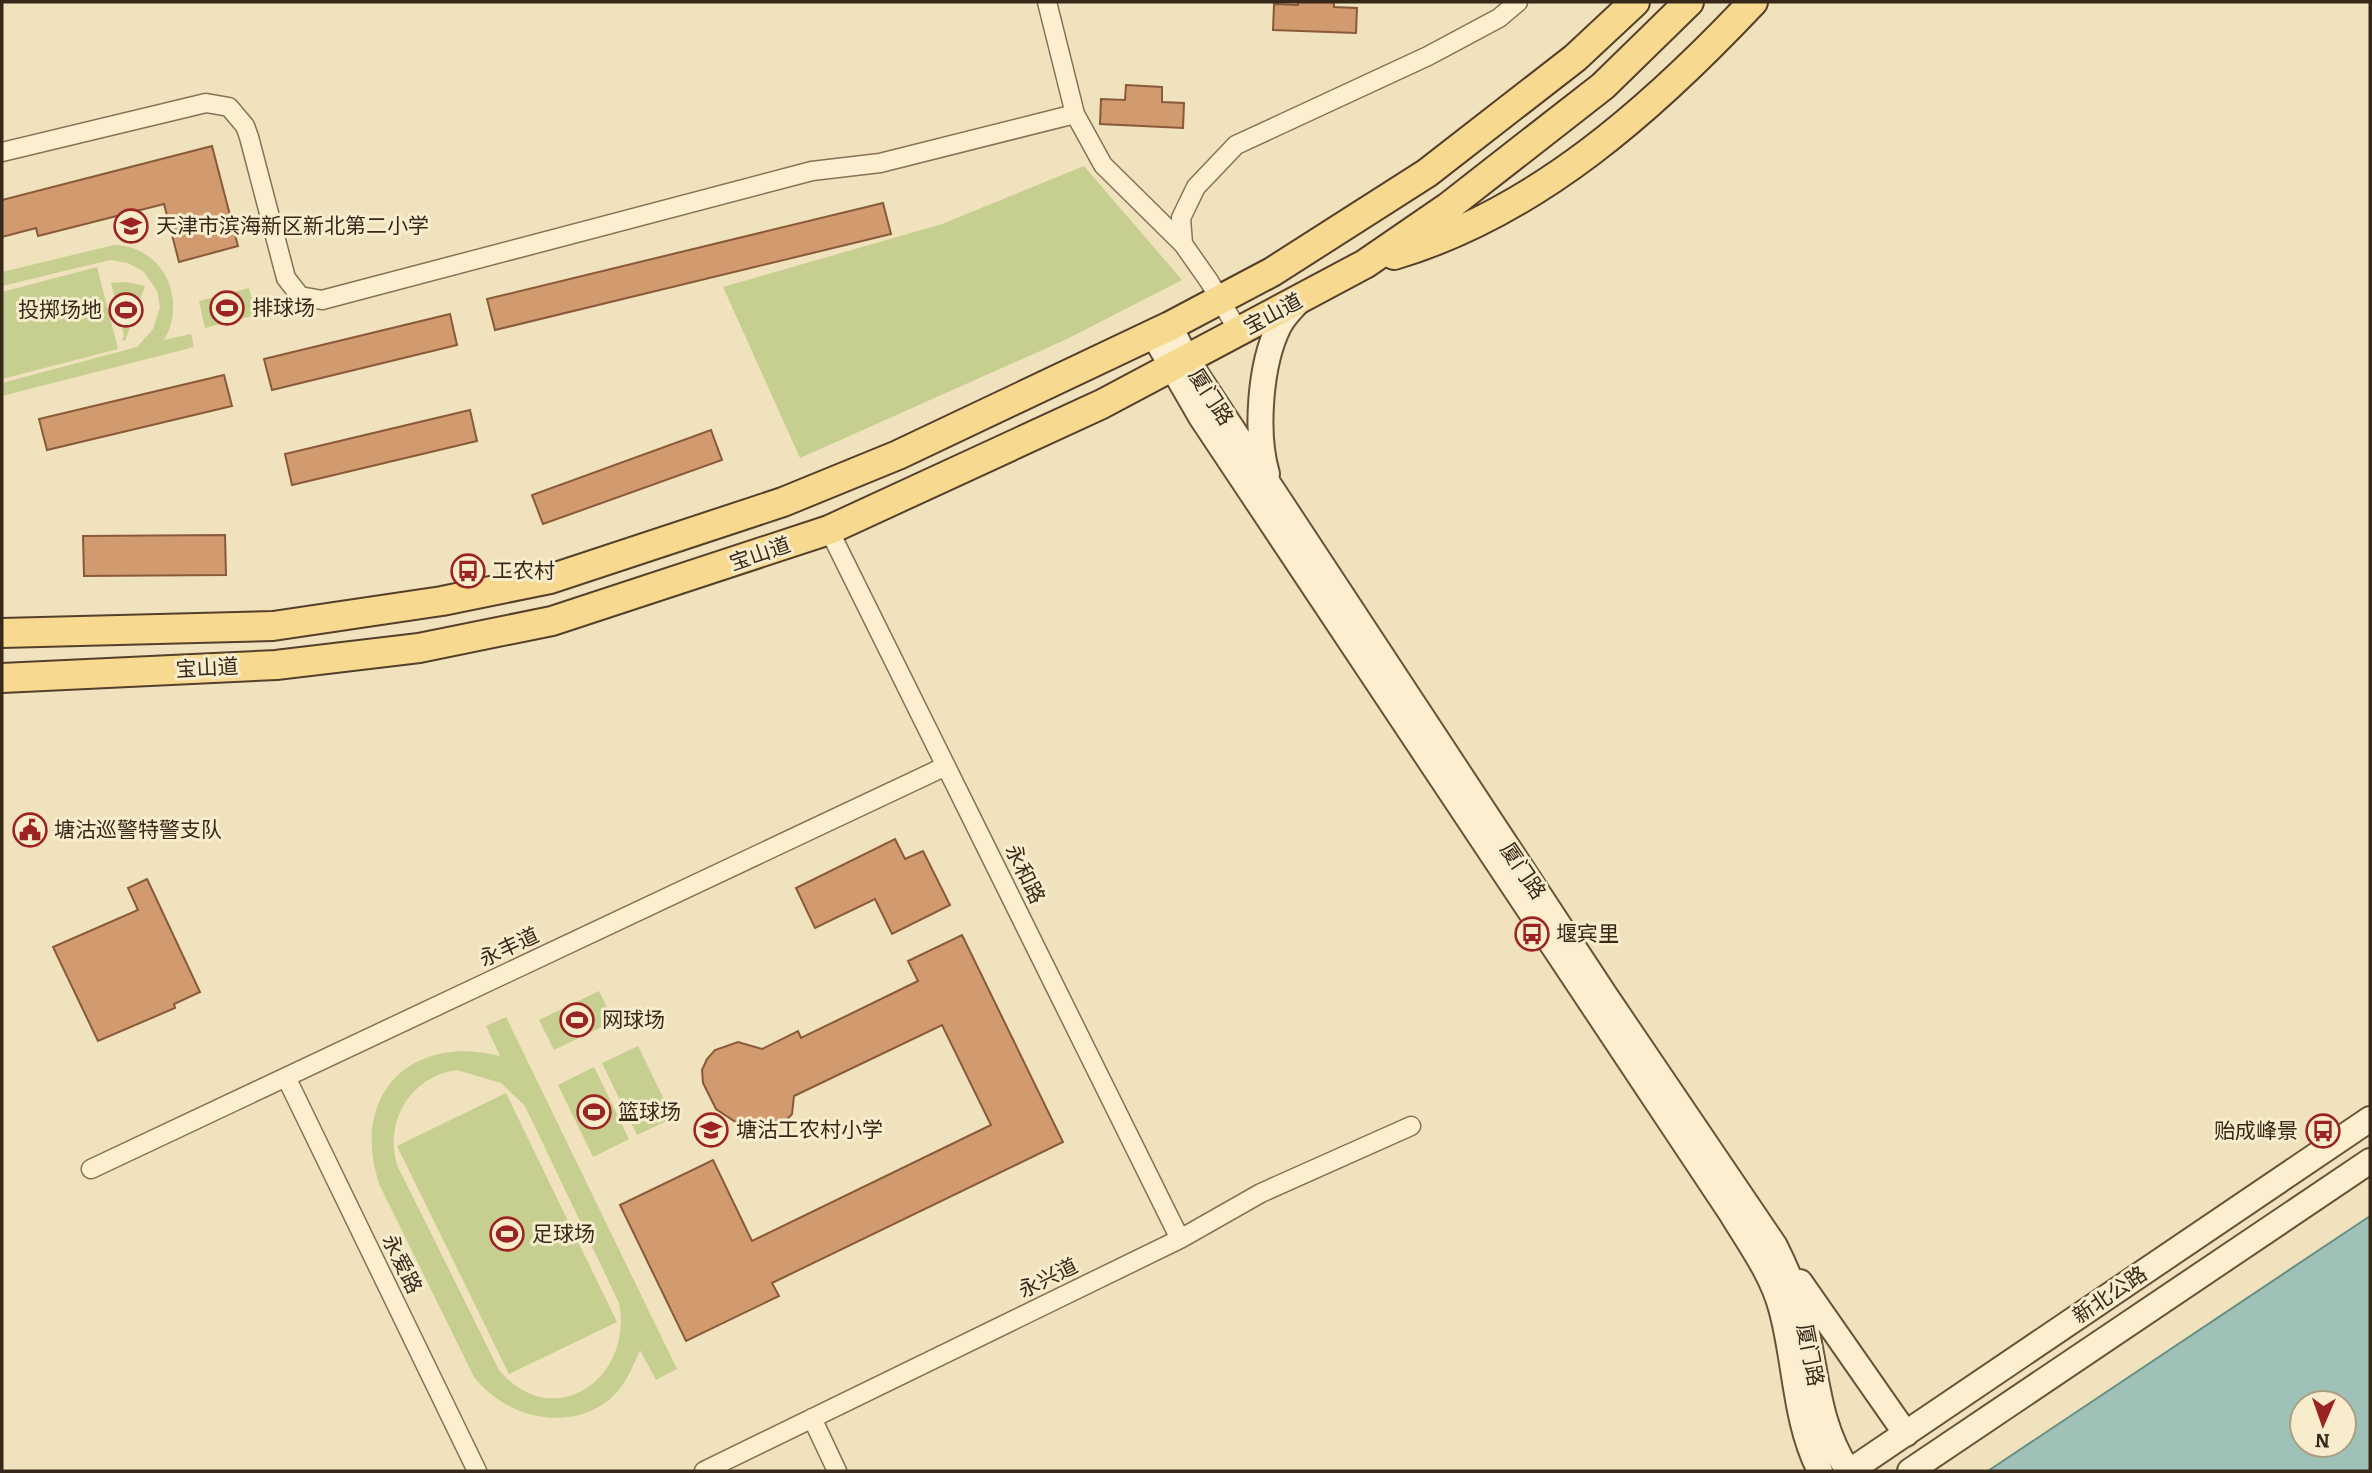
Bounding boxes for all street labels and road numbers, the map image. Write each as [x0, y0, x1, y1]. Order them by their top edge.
street label: 宝山道 [1239, 288, 1307, 340]
street label: 厦门路 [1183, 364, 1239, 430]
street label: 宝山道 [726, 531, 794, 577]
street label: 宝山道 [175, 653, 239, 683]
street label: 厦门路 [1495, 838, 1551, 904]
street label: 永和路 [1000, 840, 1050, 908]
street label: 永丰道 [475, 922, 543, 972]
street label: 永爱路 [377, 1230, 427, 1298]
street label: 永兴道 [1014, 1253, 1082, 1303]
street label: 新北公路 [2068, 1261, 2152, 1329]
street label: 厦门路 [1791, 1322, 1829, 1388]

